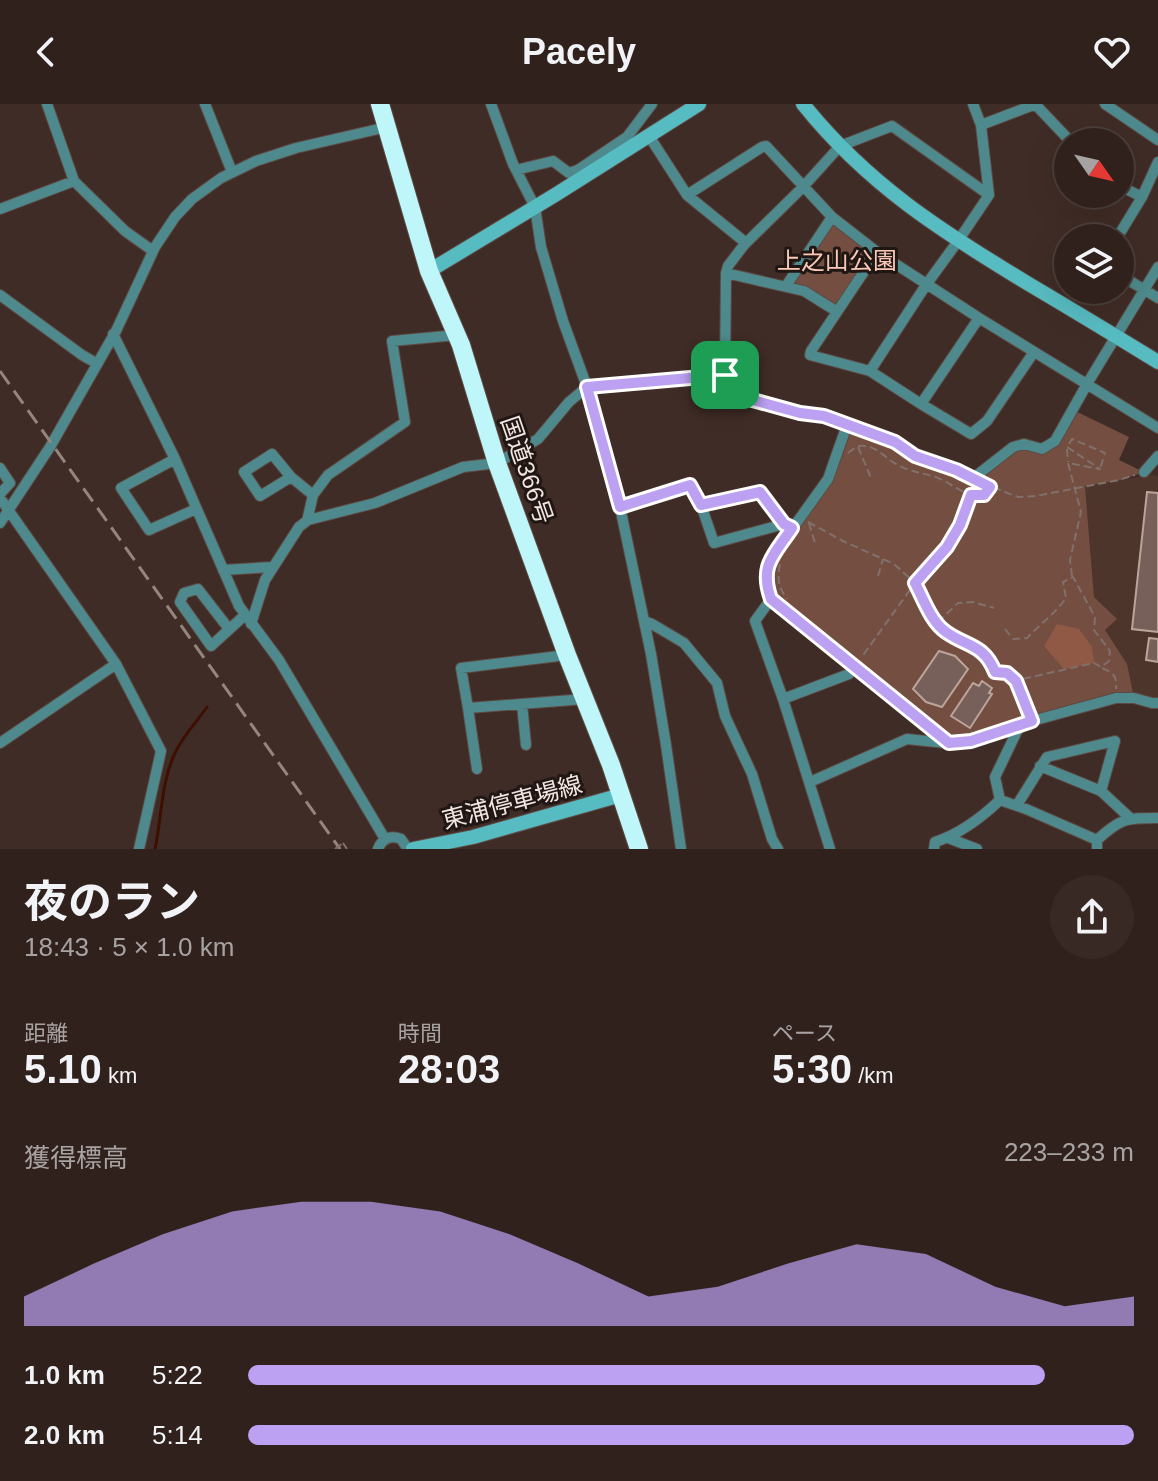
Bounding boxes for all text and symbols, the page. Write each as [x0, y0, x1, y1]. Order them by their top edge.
icon: back [24, 30, 68, 74]
icon: heart [1090, 30, 1134, 74]
text: Pacely [522, 31, 636, 72]
north arrow [1054, 128, 1134, 208]
map controls [1054, 128, 1134, 304]
button: layers [1054, 224, 1134, 304]
park label: 上之山公園 [777, 247, 897, 274]
pin [691, 341, 759, 409]
icon: arrive [703, 353, 747, 397]
street label: 国道366号 [496, 413, 558, 527]
street label: 東浦停車場線 [439, 770, 585, 834]
button: share [1050, 875, 1134, 959]
text: 夜のラン [24, 877, 200, 926]
text: 18:43 · 5 × 1.0 km [24, 932, 234, 962]
text: 距離 [24, 1021, 68, 1046]
text: 時間 [398, 1021, 442, 1046]
text: ペース [772, 1021, 837, 1046]
text: 5.10 [24, 1047, 102, 1091]
text: 28:03 [398, 1047, 500, 1091]
text: 5:30 [772, 1047, 852, 1091]
text: km [102, 1063, 137, 1088]
text: /km [852, 1063, 894, 1088]
text: 223–233 m [1004, 1137, 1134, 1167]
text: 獲得標高 [24, 1143, 128, 1173]
text: 1.0 km [24, 1360, 105, 1390]
text: 5:22 [152, 1360, 203, 1390]
text: 2.0 km [24, 1420, 105, 1450]
text: 5:14 [152, 1420, 203, 1450]

